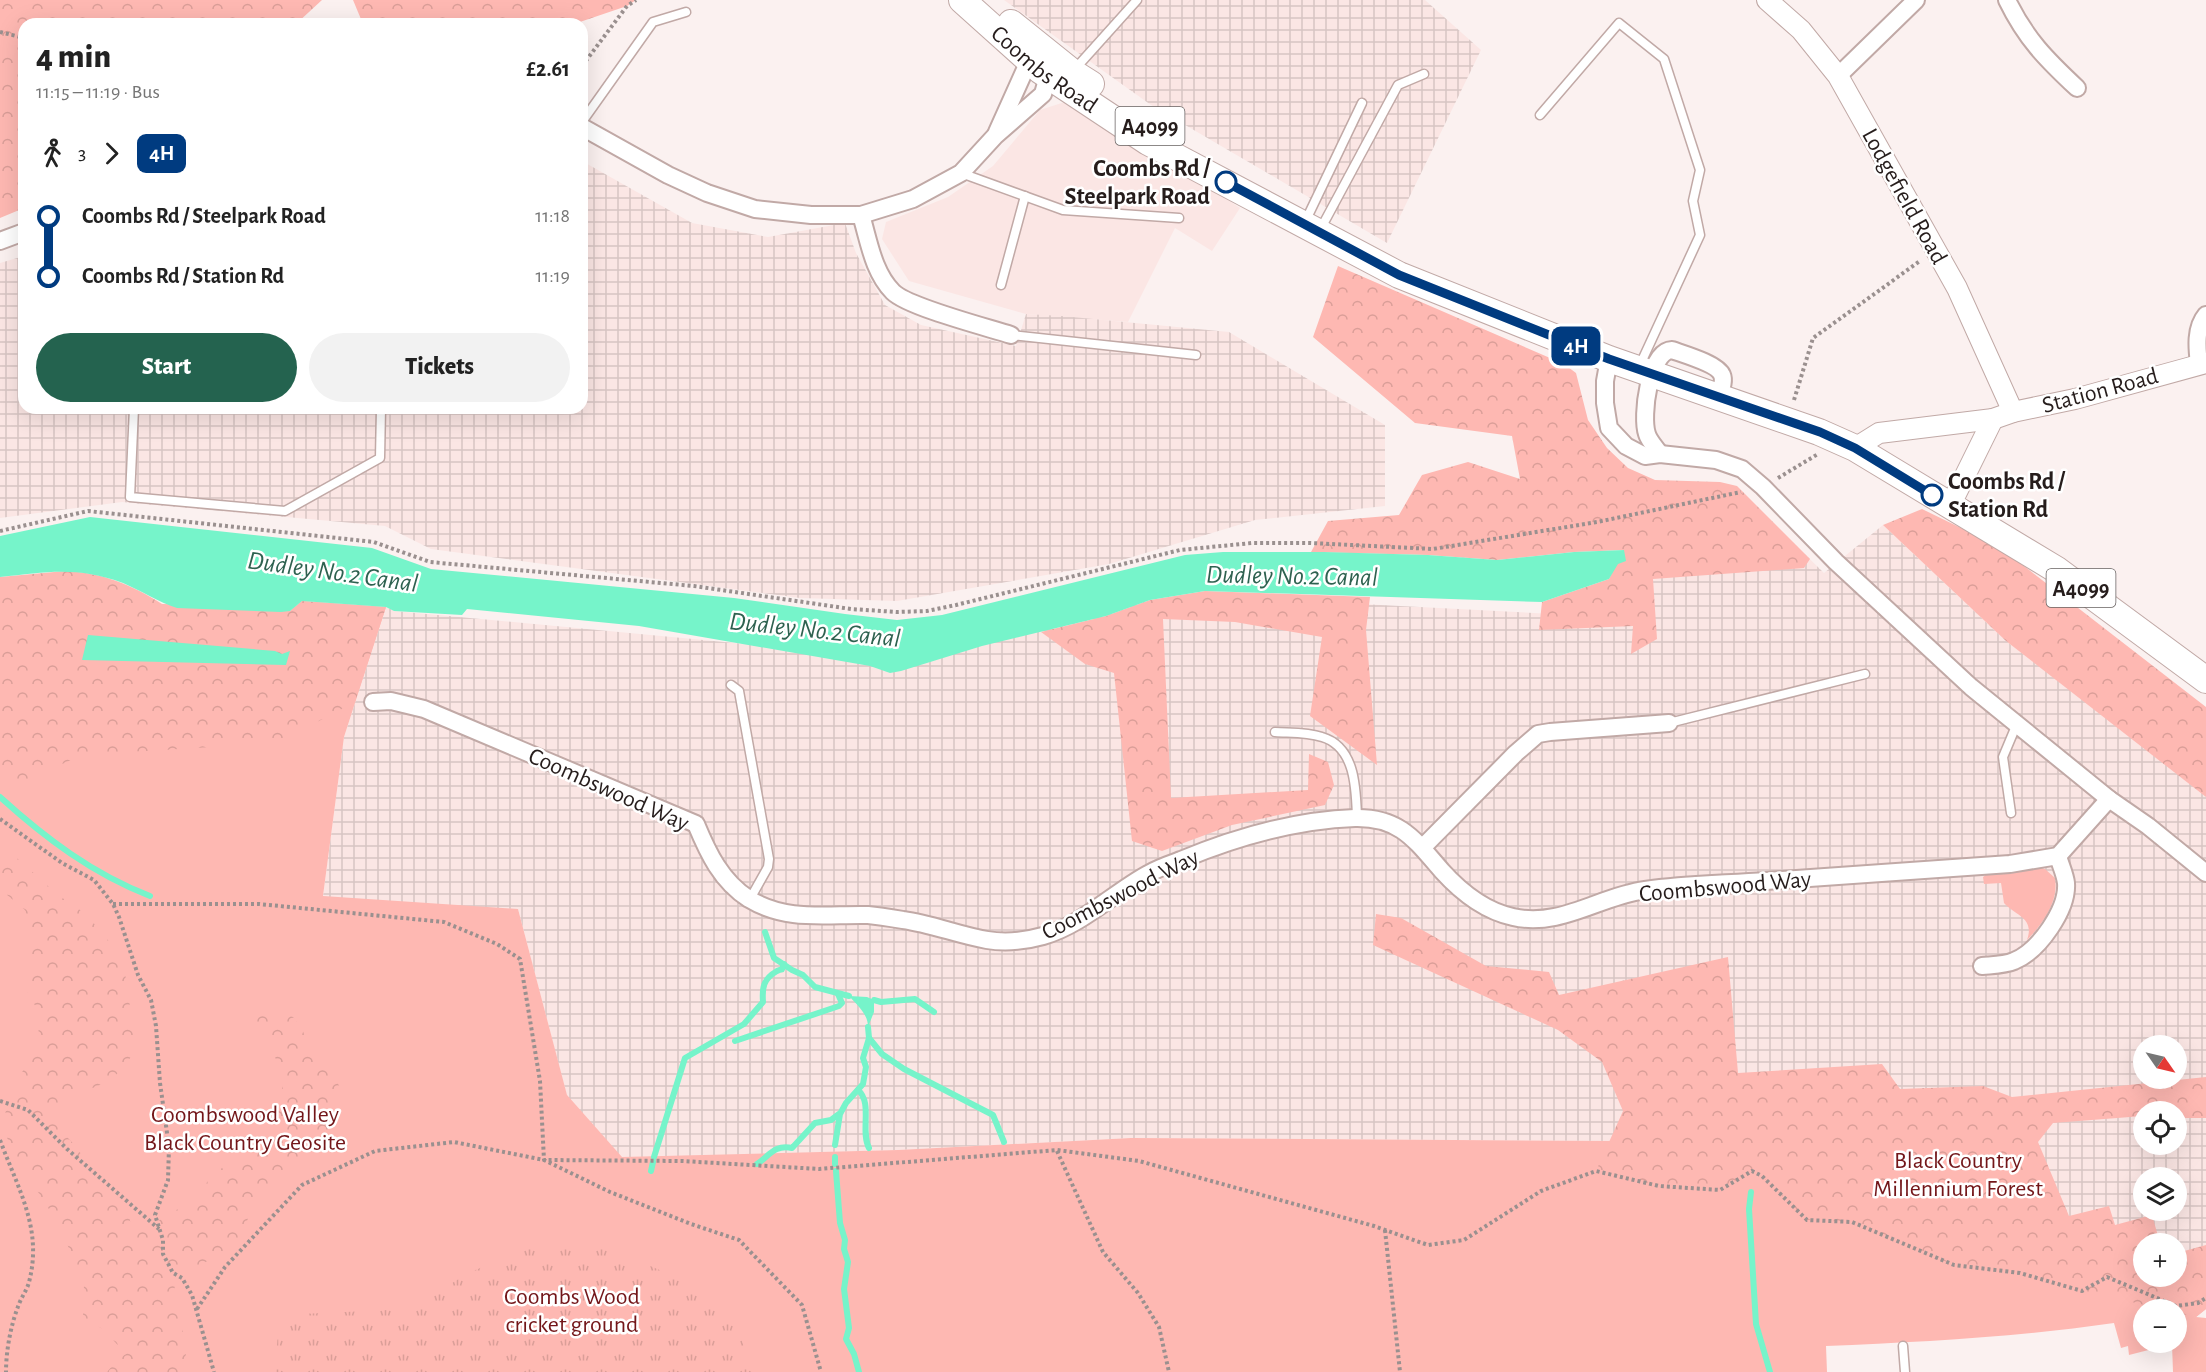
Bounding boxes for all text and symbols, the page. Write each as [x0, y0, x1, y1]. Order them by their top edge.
street label: Coombs Road [986, 21, 1102, 118]
text: 4 min [36, 41, 111, 74]
text: £2.61 [526, 58, 570, 80]
text: 11:15 – 11:19 · Bus [36, 82, 160, 102]
road number: A4099 [1116, 107, 1184, 145]
street label: Lodgefield Road [1857, 125, 1951, 268]
icon: walk [36, 137, 69, 170]
icon: forward [95, 137, 128, 170]
text: 3 [78, 143, 86, 163]
text: 4H [149, 143, 174, 164]
place label: Coombs Rd / Steelpark Road [1064, 157, 1211, 209]
marker: Coombs Rd / Steelpark Road [1215, 171, 1237, 193]
text: Coombs Rd / Steelpark Road [82, 205, 326, 227]
text: 11:18 [535, 206, 570, 226]
text: Coombs Rd / Station Rd [82, 265, 284, 287]
text: 11:19 [535, 266, 570, 286]
line badge: 4H [1549, 326, 1603, 366]
button: Start [36, 333, 297, 402]
button: Tickets [309, 333, 570, 402]
text: 4H [1563, 336, 1589, 357]
street label: Station Road [2040, 364, 2161, 418]
place label: Coombs Rd / Station Rd [1948, 470, 2066, 522]
marker: Coombs Rd / Station Rd [1921, 484, 1943, 506]
water label: Dudley No.2 Canal [246, 547, 420, 597]
water label: Dudley No.2 Canal [1206, 561, 1378, 590]
road number: A4099 [2046, 569, 2116, 607]
water label: Dudley No.2 Canal [728, 608, 902, 652]
street label: Coombswood Way [525, 744, 692, 836]
street label: Coombswood Way [1038, 845, 1203, 945]
street label: Coombswood Way [1638, 868, 1812, 906]
north arrow [2133, 1035, 2187, 1089]
map controls [2133, 1035, 2187, 1353]
button: locate [2133, 1101, 2187, 1155]
park label: Coombswood Valley Black Country Geosite [144, 1103, 346, 1155]
park label: Black Country Millennium Forest [1873, 1149, 2043, 1201]
button: layers [2133, 1167, 2187, 1221]
button: + [2133, 1233, 2187, 1287]
park label: Coombs Wood cricket ground [504, 1285, 640, 1337]
button: − [2133, 1299, 2187, 1353]

